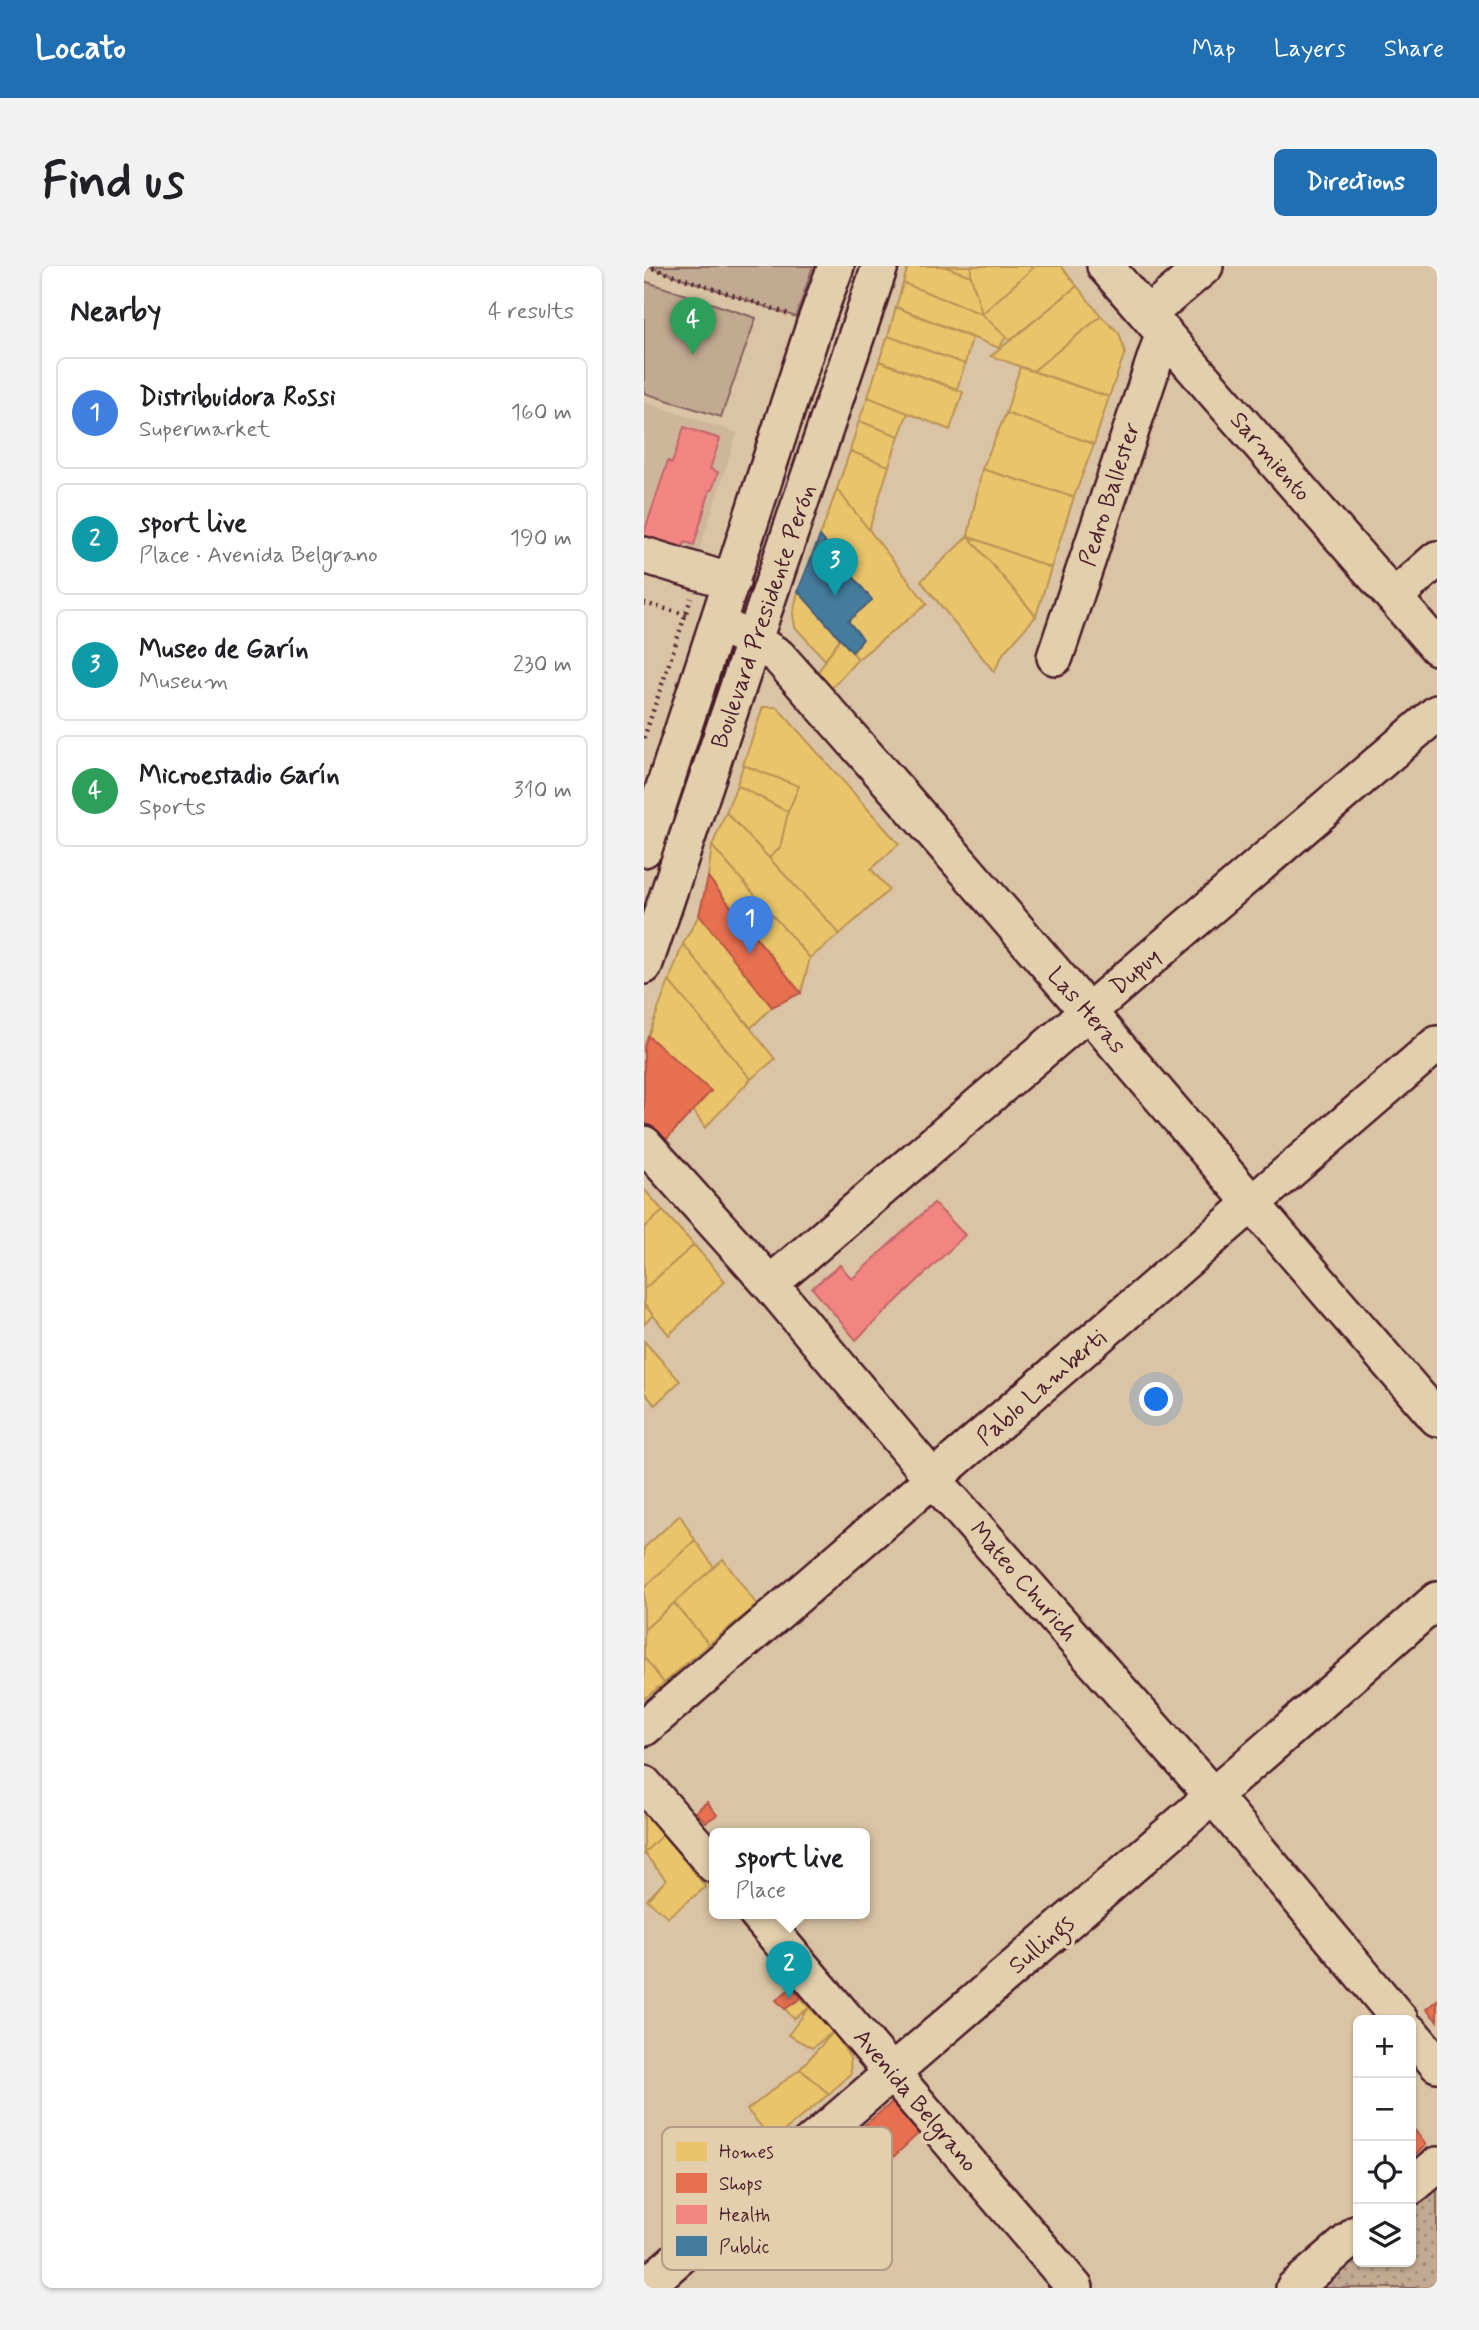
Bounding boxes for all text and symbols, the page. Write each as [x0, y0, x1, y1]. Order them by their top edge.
text: Locato [35, 27, 126, 71]
text: Map [1192, 34, 1236, 65]
text: Layers [1274, 34, 1346, 65]
text: Share [1384, 34, 1444, 65]
button: Directions [1274, 149, 1437, 216]
text: Find us [42, 150, 185, 215]
text: Nearby [70, 292, 161, 331]
text: 4 results [488, 297, 574, 327]
pin: 4 [670, 297, 716, 355]
text: Distribuidora Rossi [139, 381, 336, 415]
text: 1 [90, 398, 100, 428]
text: 160 m [511, 398, 572, 428]
street label: Sarmiento [1222, 406, 1317, 508]
text: Supermarket [139, 415, 270, 445]
street label: Pedro Ballester [1073, 418, 1148, 571]
street label: Boulevard Presidente Perón [705, 480, 824, 753]
text: sport live [139, 507, 247, 541]
text: 2 [89, 524, 101, 554]
text: 190 m [510, 524, 572, 554]
pin: 3 [812, 538, 858, 596]
text: Place · Avenida Belgrano [139, 541, 378, 571]
text: Museo de Garín [139, 633, 309, 667]
text: 3 [90, 650, 100, 680]
text: 230 m [513, 650, 572, 680]
text: Museum [139, 667, 228, 697]
text: Microestadio Garín [139, 759, 340, 793]
text: 4 [88, 776, 102, 806]
text: 310 m [513, 776, 572, 806]
text: Sports [139, 793, 206, 823]
pin: 1 [727, 896, 773, 954]
street label: Dupuy [1104, 942, 1168, 1003]
street label: Las Heras [1040, 961, 1132, 1061]
street label: Pablo Lamberti [971, 1323, 1113, 1453]
your location [1139, 1382, 1173, 1416]
street label: Mateo Churich [962, 1515, 1084, 1649]
popup [709, 1828, 870, 1919]
text: sport live [736, 1842, 843, 1876]
text: Place [736, 1876, 786, 1906]
street label: Sullings [1003, 1909, 1083, 1984]
pin: 2 [766, 1941, 812, 1999]
map controls [1353, 2015, 1416, 2267]
button: + [1353, 2015, 1416, 2078]
street label: Avenida Belgrano [844, 2023, 984, 2180]
button: − [1353, 2078, 1416, 2141]
legend [662, 2127, 892, 2270]
text: Homes [719, 2140, 774, 2165]
button: locate [1353, 2141, 1416, 2204]
text: Shops [719, 2172, 762, 2197]
text: Health [719, 2203, 770, 2228]
button: layers [1353, 2204, 1416, 2267]
text: Public [719, 2235, 770, 2260]

